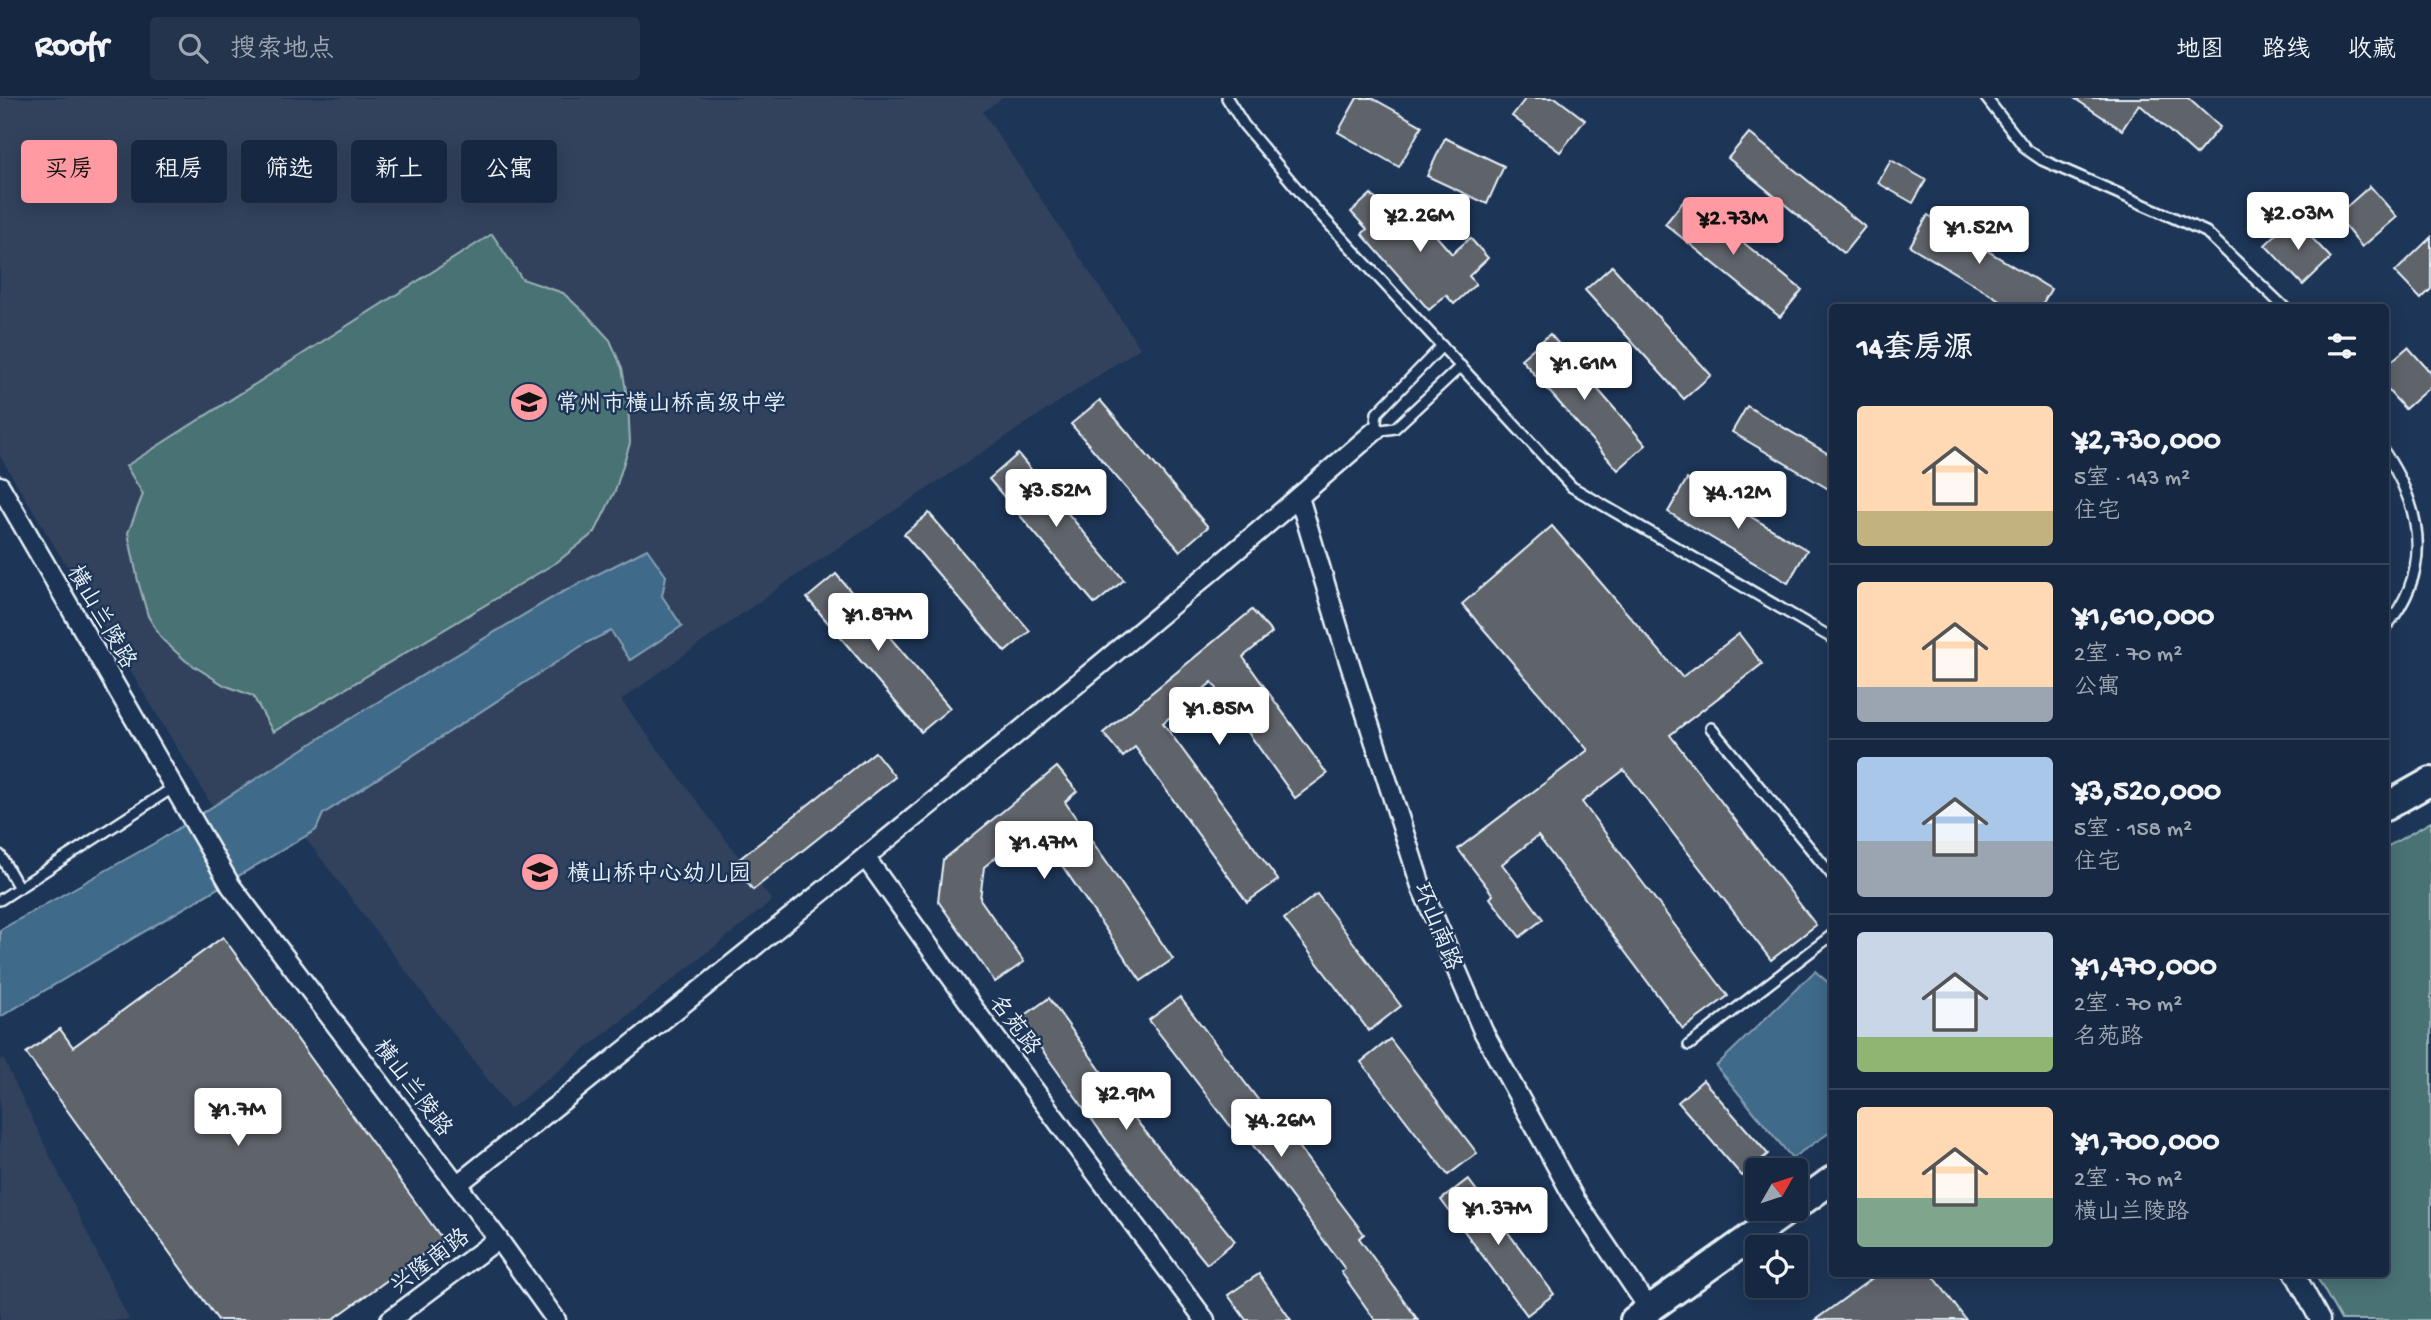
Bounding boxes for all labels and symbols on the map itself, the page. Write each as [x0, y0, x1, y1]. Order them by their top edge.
pin: ¥2.03M [2241, 192, 2355, 252]
pin: ¥2.26M [1363, 194, 1477, 254]
pin: ¥2.73M [1676, 198, 1790, 257]
pin: ¥1.52M [1922, 206, 2036, 266]
pin: ¥1.61M [1527, 342, 1641, 402]
school or university icon: 常州市横山桥高级中学 [508, 381, 550, 423]
place label: 常州市横山桥高级中学 [556, 390, 786, 419]
pin: ¥3.52M [999, 470, 1113, 529]
pin: ¥4.12M [1681, 472, 1795, 531]
street label: 横山兰陵路 [60, 561, 141, 674]
pin: ¥1.87M [821, 594, 935, 653]
pin: ¥1.85M [1162, 688, 1276, 747]
pin: ¥1.47M [987, 822, 1101, 881]
school or university icon: 横山桥中心幼儿园 [519, 851, 561, 893]
place label: 横山桥中心幼儿园 [567, 861, 751, 889]
street label: 环山南路 [1406, 879, 1466, 975]
street label: 名苑路 [982, 990, 1046, 1062]
street label: 横山兰陵路 [366, 1034, 457, 1143]
pin: ¥2.9M [1077, 1072, 1175, 1132]
pin: ¥1.7M [189, 1088, 287, 1148]
pin: ¥4.26M [1224, 1100, 1338, 1159]
north arrow [1745, 1158, 1808, 1222]
pin: ¥1.37M [1441, 1188, 1555, 1247]
street label: 兴隆南路 [386, 1224, 476, 1301]

